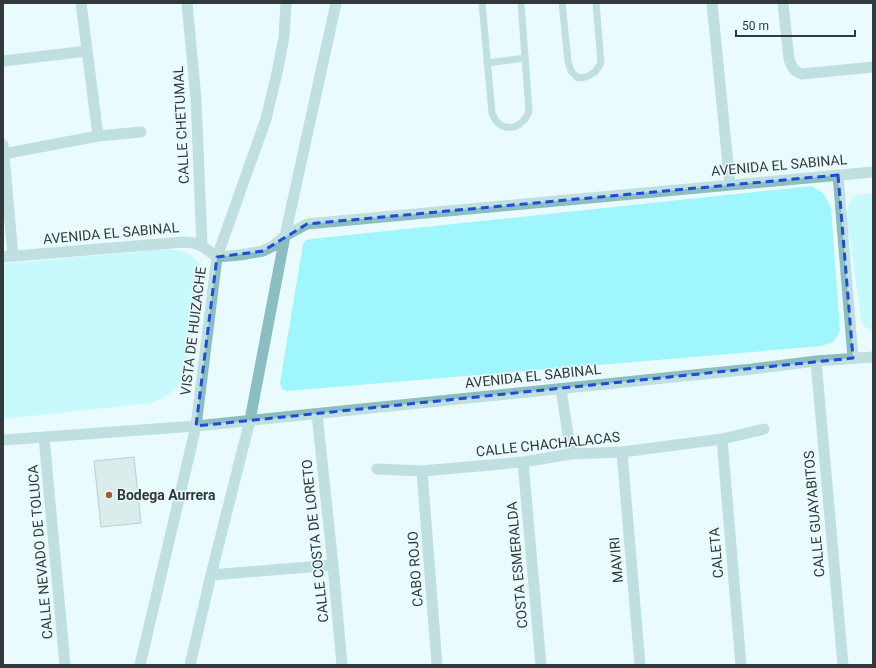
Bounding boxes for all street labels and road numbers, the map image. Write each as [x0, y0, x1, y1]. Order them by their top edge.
street label: CALLE CHETUMAL [170, 65, 192, 185]
street label: AVENIDA EL SABINAL [710, 151, 848, 179]
street label: AVENIDA EL SABINAL [42, 219, 180, 247]
street label: VISTA DE HUIZACHE [177, 266, 209, 396]
street label: AVENIDA EL SABINAL [464, 361, 602, 391]
street label: CALLE CHACHALACAS [475, 428, 621, 460]
street label: CALLE GUAYABITOS [800, 450, 828, 578]
street label: CALLE COSTA DE LORETO [298, 459, 332, 623]
street label: CALLE NEVADO DE TOLUCA [24, 464, 56, 640]
street label: COSTA ESMERALDA [503, 501, 531, 629]
street label: CALETA [706, 527, 726, 579]
street label: CABO ROJO [404, 531, 426, 607]
street label: MAVIRI [606, 536, 626, 584]

